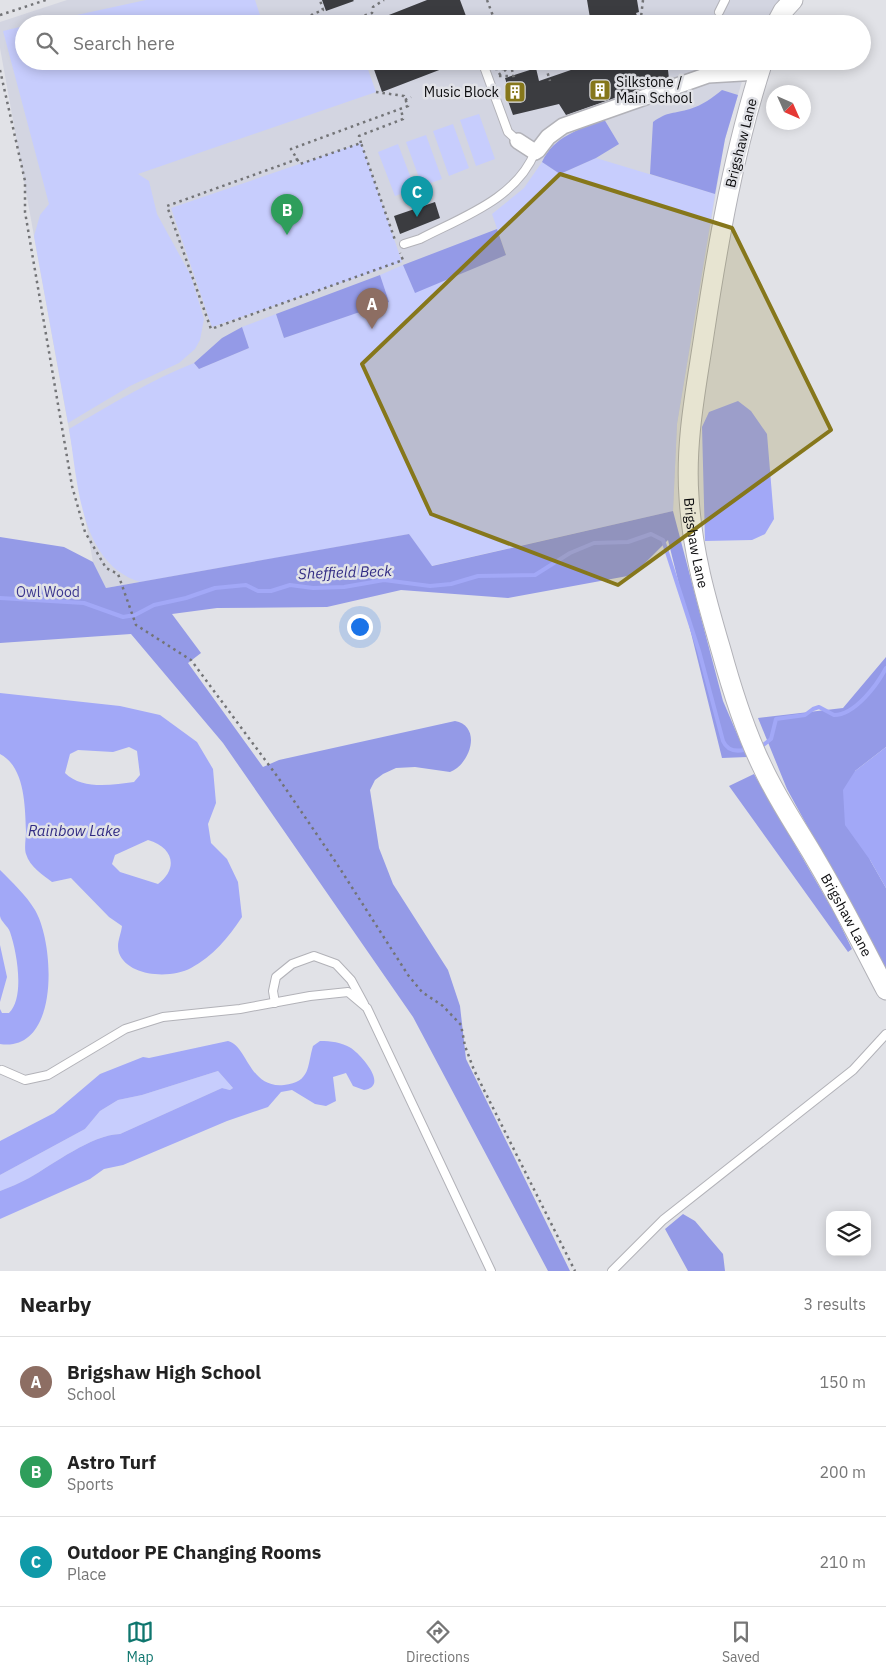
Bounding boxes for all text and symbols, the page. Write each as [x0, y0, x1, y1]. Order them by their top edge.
search box [15, 15, 871, 70]
icon: search [33, 29, 61, 57]
text: Search here [73, 31, 175, 55]
place label: Silkstone / Main School [616, 73, 692, 107]
building icon: Silkstone / Main School [588, 78, 612, 102]
building icon: Music Block [503, 80, 527, 104]
place label: Music Block [424, 83, 500, 101]
north arrow [766, 85, 811, 130]
street label: Brigshaw Lane [721, 96, 761, 190]
pin: C [401, 176, 433, 217]
pin: B [271, 194, 303, 235]
pin: A [356, 288, 388, 329]
street label: Brigshaw Lane [680, 497, 713, 590]
water label: Sheffield Beck [298, 561, 392, 583]
park label: Owl Wood [16, 583, 80, 601]
your location [347, 614, 373, 640]
water label: Rainbow Lake [28, 821, 120, 840]
street label: Brigshaw Lane [817, 870, 876, 960]
map controls [826, 1211, 871, 1256]
button: layers [826, 1211, 871, 1256]
text: Nearby [20, 1290, 91, 1318]
text: 3 results [803, 1294, 866, 1314]
text: Brigshaw High School [67, 1360, 261, 1384]
text: A [31, 1372, 41, 1392]
text: 150 m [819, 1372, 866, 1392]
text: School [67, 1384, 116, 1404]
text: Astro Turf [67, 1450, 156, 1474]
text: B [31, 1462, 41, 1482]
text: 200 m [819, 1462, 866, 1482]
text: Sports [67, 1474, 114, 1494]
text: Outdoor PE Changing Rooms [67, 1540, 321, 1564]
text: C [31, 1552, 41, 1572]
text: 210 m [819, 1552, 866, 1572]
text: Place [67, 1564, 106, 1584]
tab: Map [126, 1618, 154, 1666]
tab: Directions [406, 1618, 470, 1666]
tab: Saved [722, 1618, 760, 1666]

